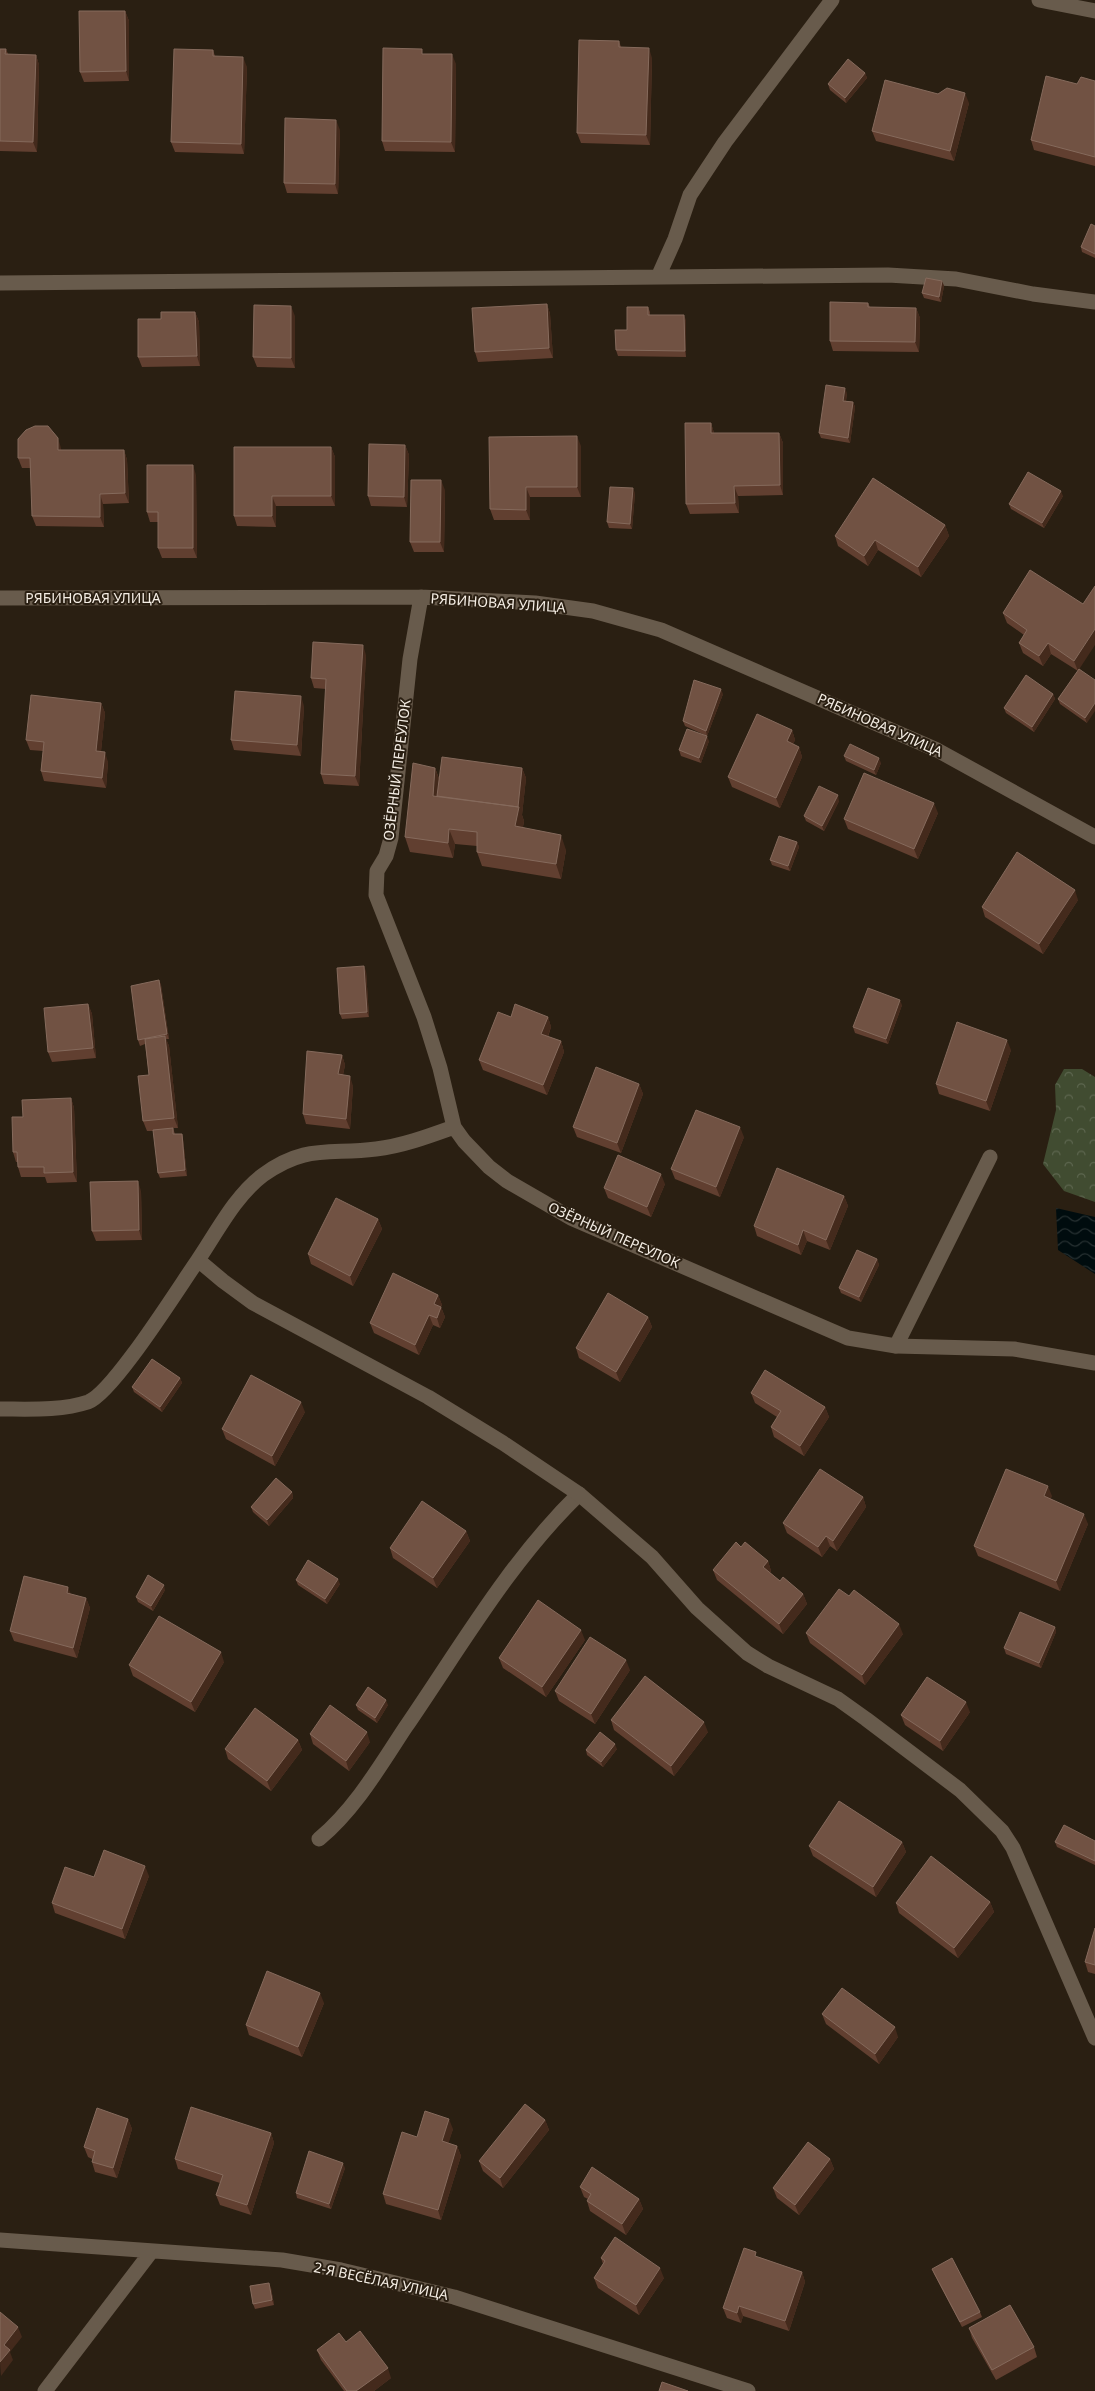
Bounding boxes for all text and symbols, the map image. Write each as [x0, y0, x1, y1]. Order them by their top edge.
street label: РЯБИНОВАЯ УЛИЦА [25, 588, 161, 607]
street label: РЯБИНОВАЯ УЛИЦА [430, 588, 566, 617]
street label: РЯБИНОВАЯ УЛИЦА [815, 688, 946, 761]
street label: ОЗЁРНЫЙ ПЕРЕУЛОК [378, 698, 415, 842]
street label: ОЗЁРНЫЙ ПЕРЕУЛОК [545, 1197, 683, 1272]
street label: 2-Я ВЕСЁЛАЯ УЛИЦА [312, 2257, 450, 2304]

